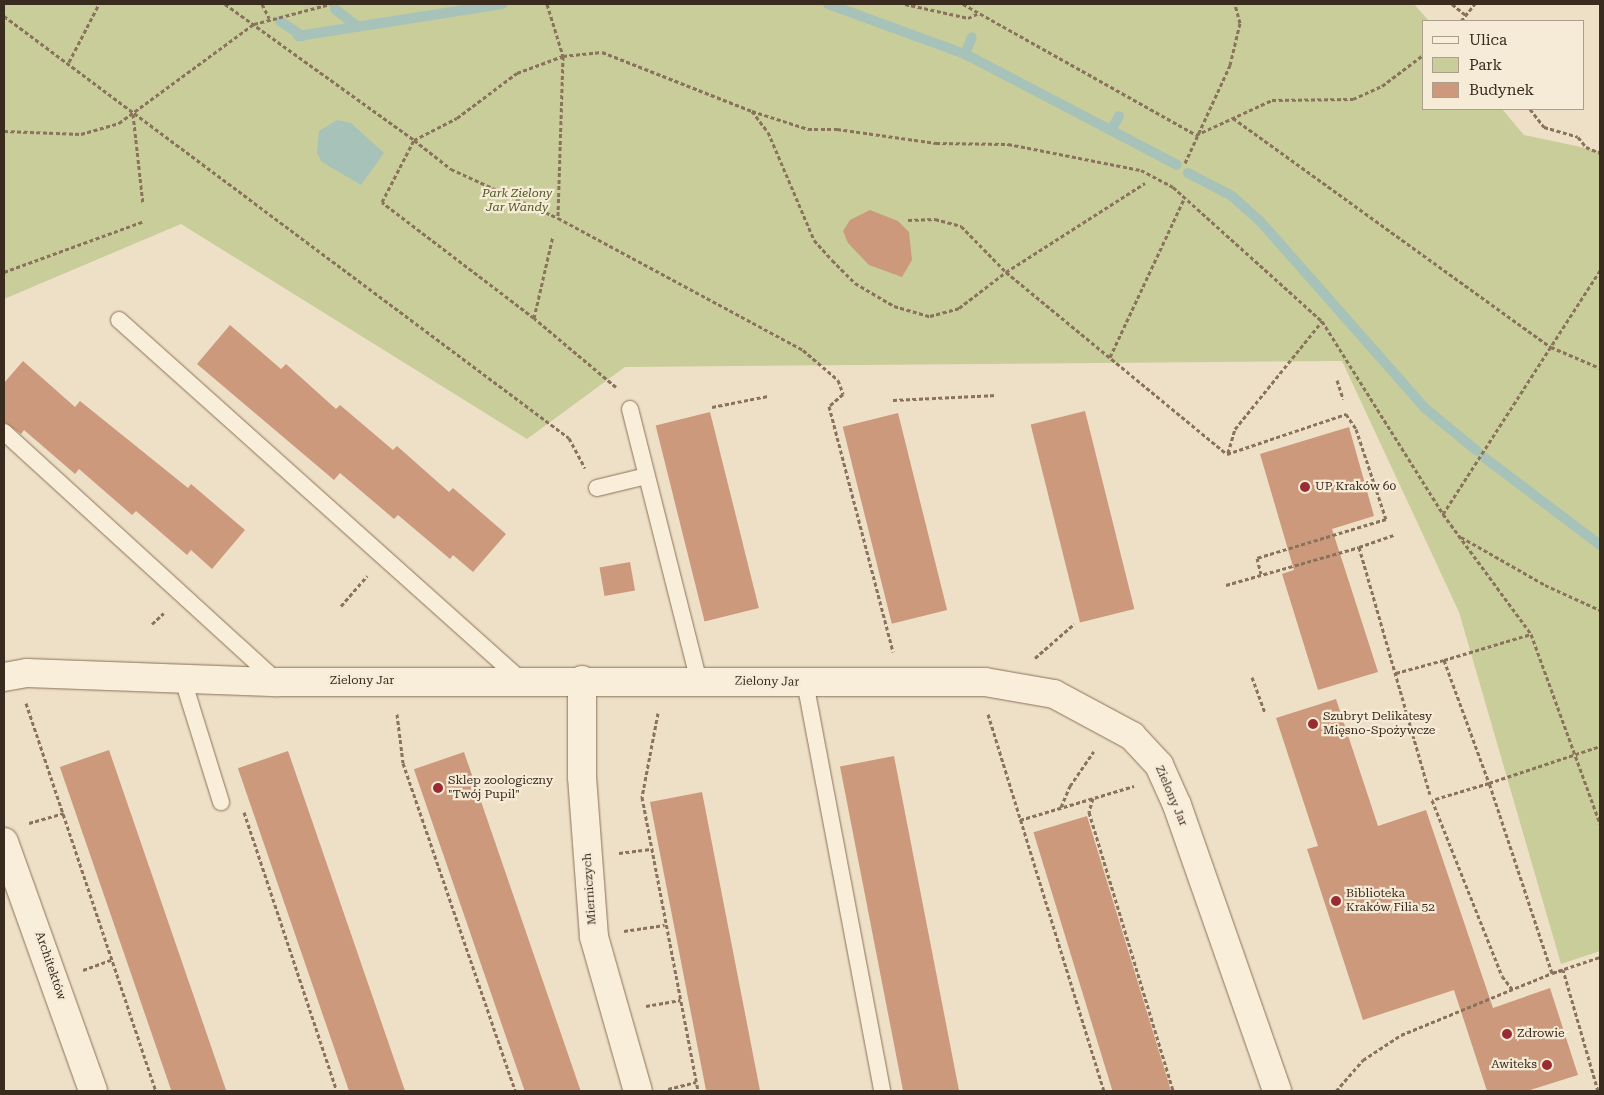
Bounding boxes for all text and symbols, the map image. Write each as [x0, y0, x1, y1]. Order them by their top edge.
legend [1422, 20, 1584, 110]
text: Ulica [1469, 31, 1507, 49]
text: Park [1469, 56, 1502, 74]
text: Budynek [1469, 81, 1534, 99]
park label: Park Zielony Jar Wandy [482, 187, 552, 215]
place label: UP Kraków 60 [1315, 480, 1396, 494]
marker: UP Kraków 60 [1299, 481, 1311, 493]
street label: Zielony Jar [330, 674, 394, 688]
street label: Zielony Jar [735, 674, 799, 690]
place label: Szubryt Delikatesy Mięsno-Spożywcze [1323, 710, 1435, 738]
marker: Szubryt Delikatesy Mięsno-Spożywcze [1307, 718, 1319, 730]
street label: Zielony Jar [1152, 764, 1190, 828]
place label: Sklep zoologiczny "Twój Pupil" [448, 774, 553, 802]
marker: Sklep zoologiczny "Twój Pupil" [432, 782, 444, 794]
street label: Mierniczych [580, 853, 600, 925]
place label: Biblioteka Kraków Filia 52 [1346, 887, 1435, 915]
marker: Biblioteka Kraków Filia 52 [1330, 895, 1342, 907]
street label: Architektów [32, 930, 68, 1002]
place label: Zdrowie [1517, 1027, 1565, 1041]
marker: Zdrowie [1501, 1028, 1513, 1040]
place label: Awiteks [1491, 1058, 1537, 1072]
marker: Awiteks [1541, 1059, 1553, 1071]

